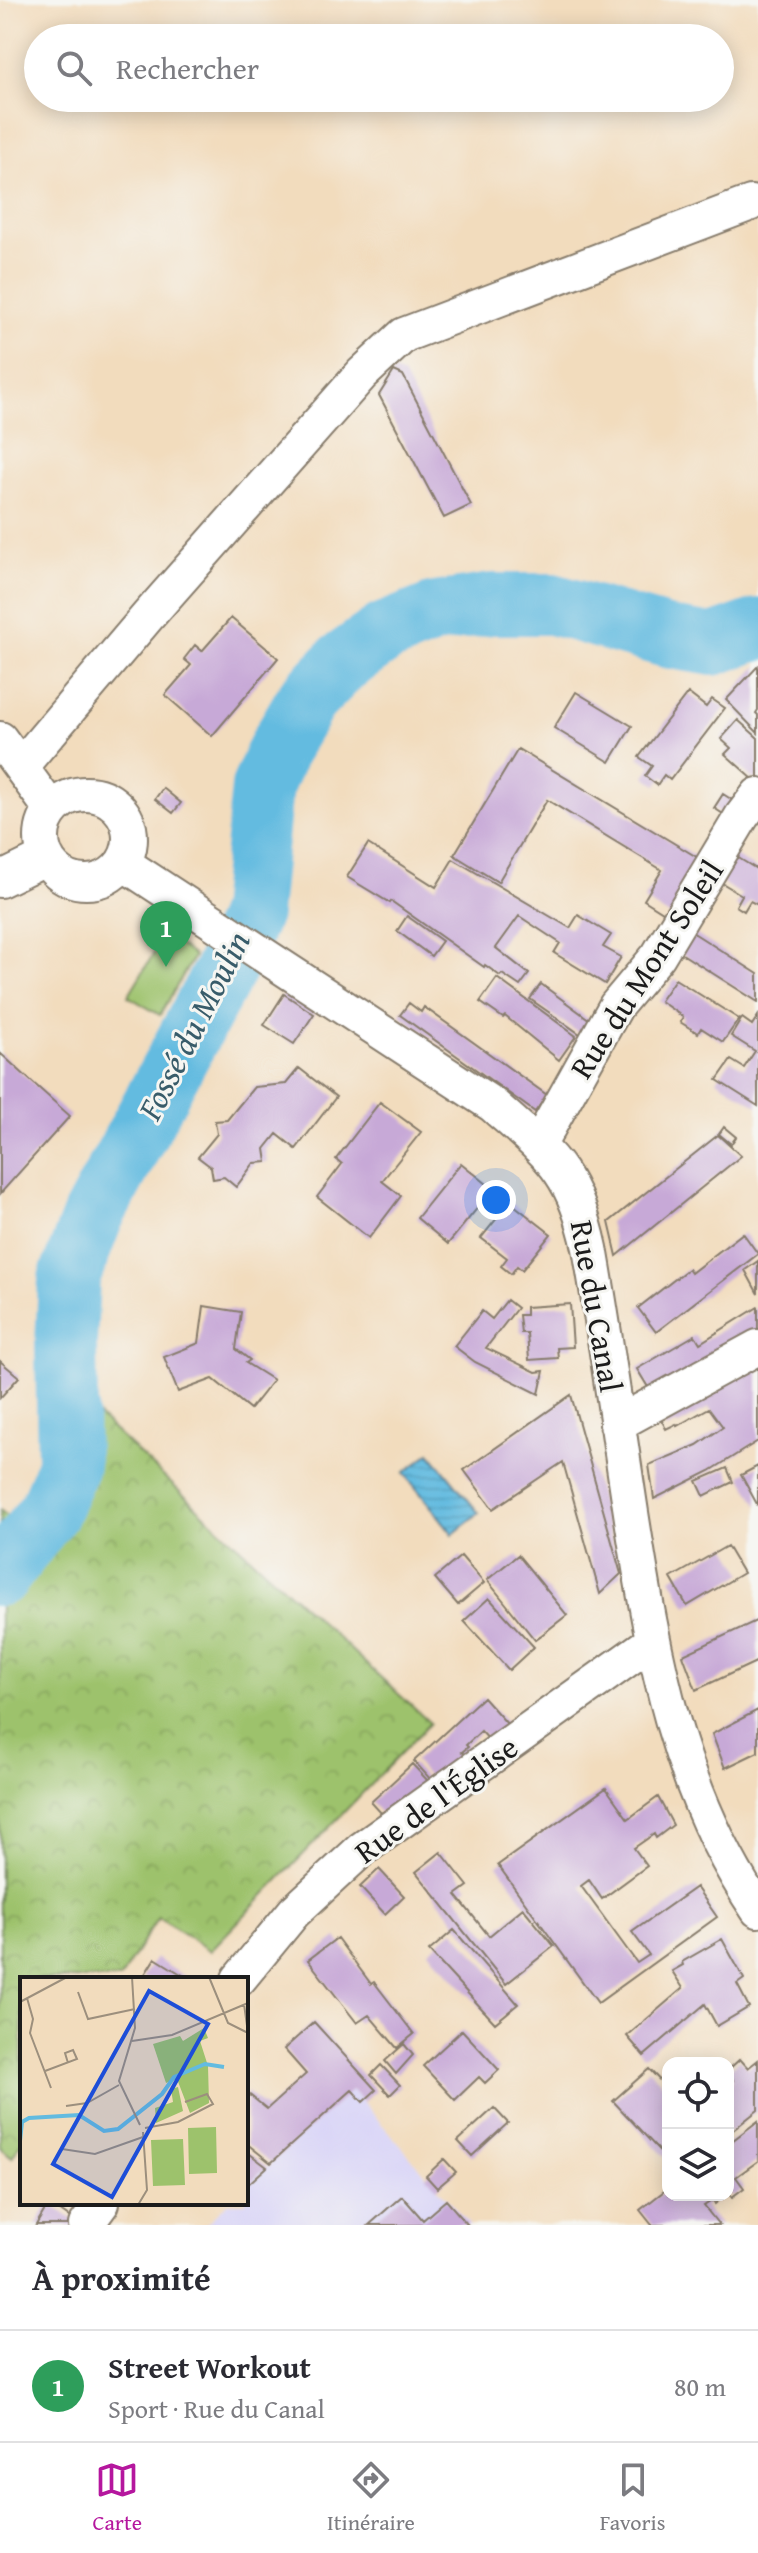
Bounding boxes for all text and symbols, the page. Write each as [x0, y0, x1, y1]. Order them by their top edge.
search box [24, 24, 734, 112]
icon: search [52, 46, 96, 90]
text: Rechercher [116, 46, 259, 90]
street label: Rue du Mont Soleil [558, 851, 734, 1087]
pin: 1 [140, 901, 192, 967]
water label: Fossé du Moulin [124, 922, 262, 1129]
your location [476, 1180, 516, 1220]
street label: Rue du Canal [559, 1216, 635, 1396]
street label: Rue de l'Église [345, 1724, 527, 1874]
inset map [20, 1977, 248, 2205]
map controls [662, 2057, 734, 2201]
button: locate [662, 2057, 734, 2129]
button: layers [662, 2129, 734, 2201]
text: À proximité [32, 2253, 211, 2302]
text: Street Workout [108, 2345, 311, 2389]
text: 1 [51, 2367, 65, 2406]
text: 80 m [674, 2367, 726, 2406]
text: Sport · Rue du Canal [108, 2389, 325, 2428]
tab: Carte [92, 2458, 142, 2538]
tab: Itinéraire [327, 2458, 415, 2538]
tab: Favoris [600, 2458, 666, 2538]

